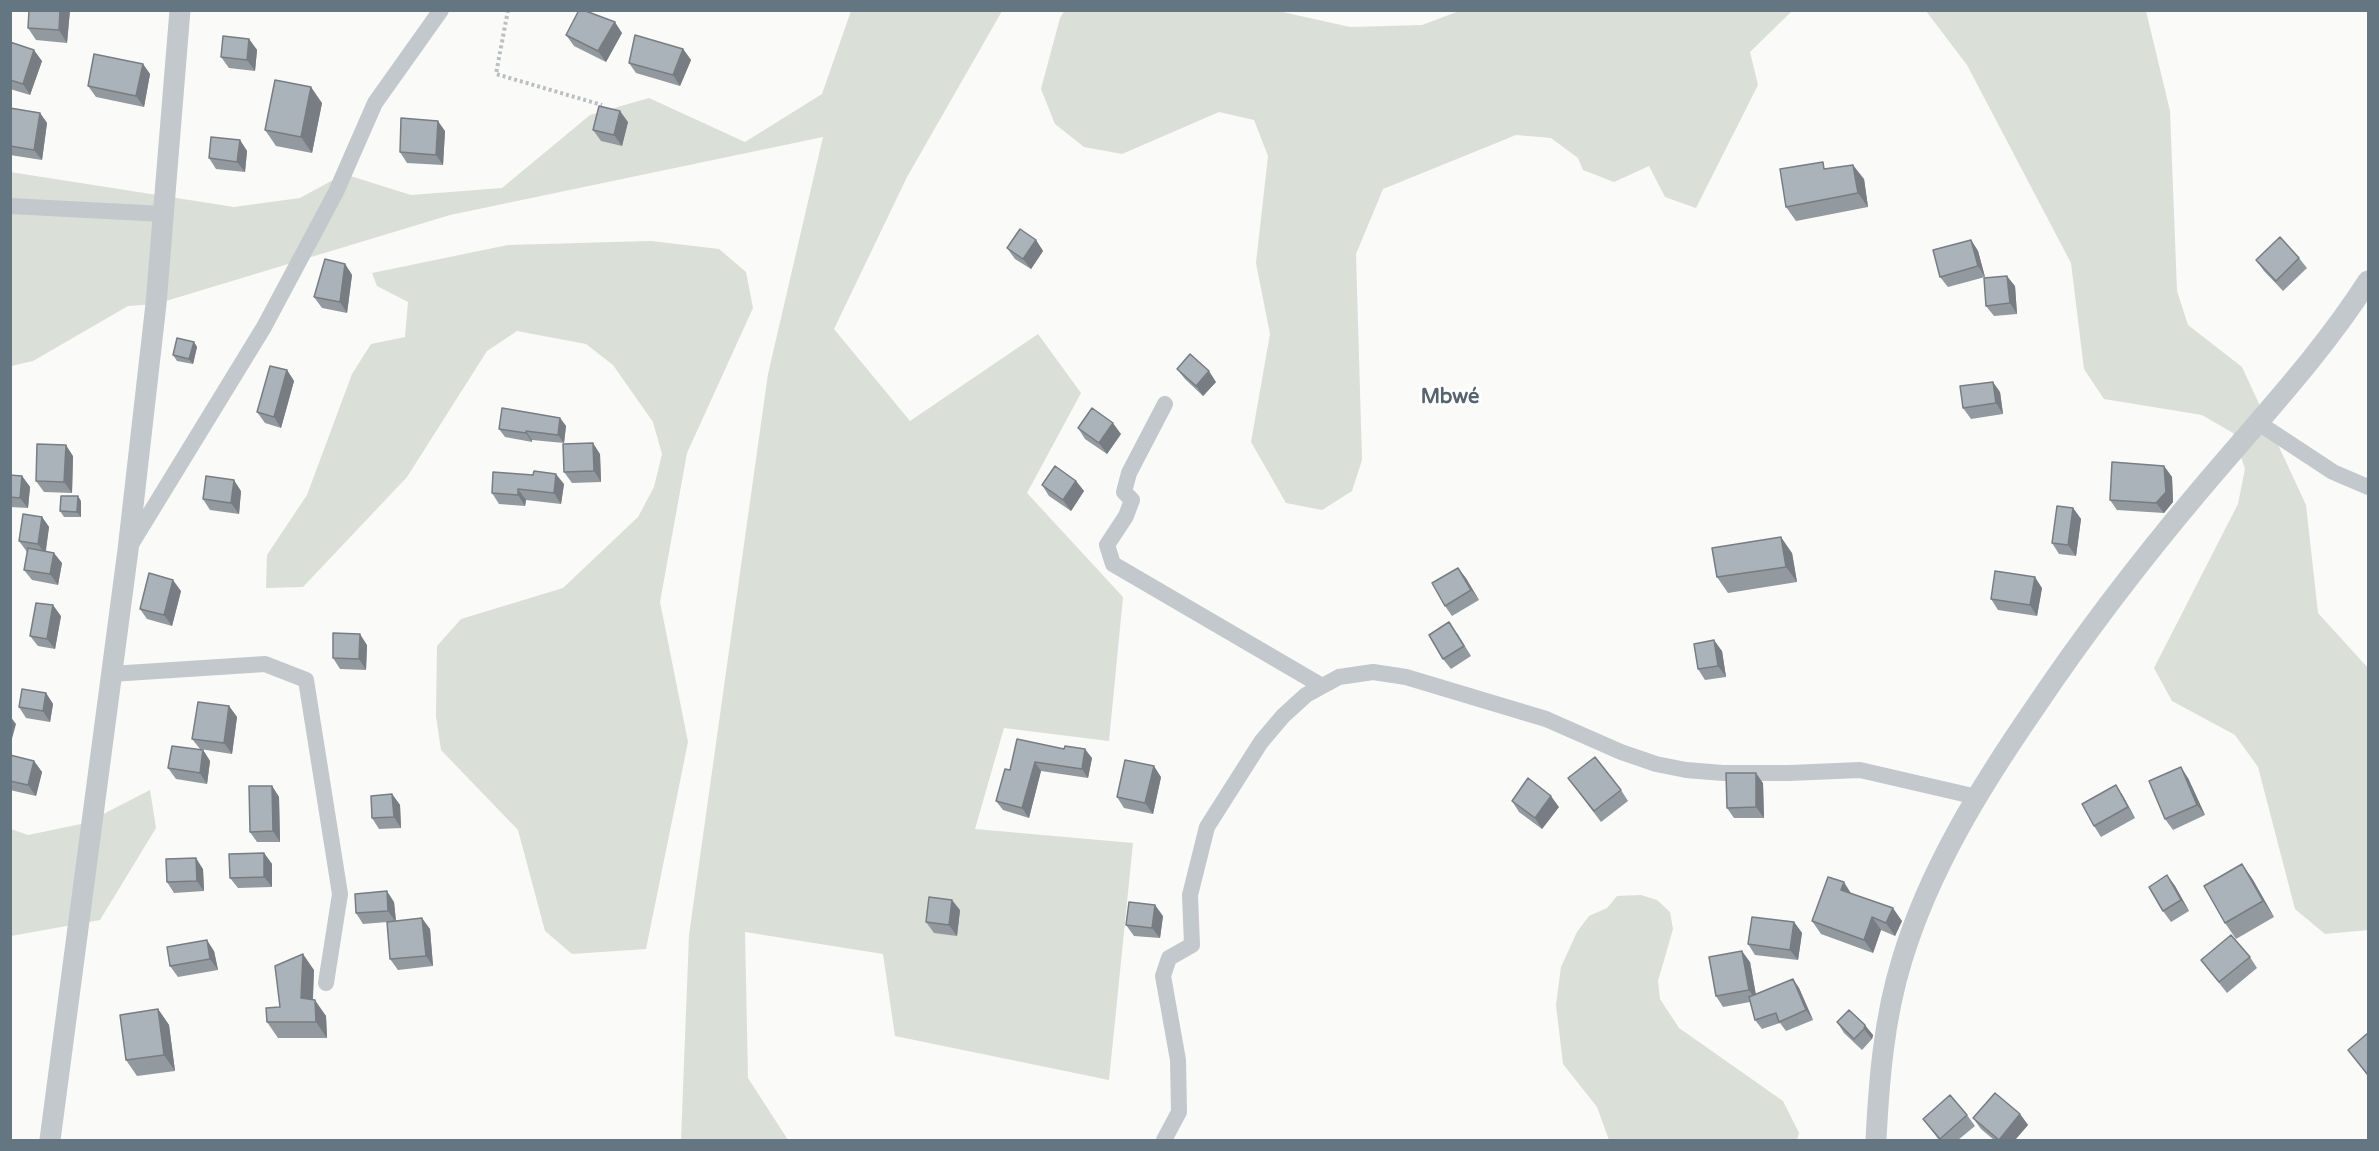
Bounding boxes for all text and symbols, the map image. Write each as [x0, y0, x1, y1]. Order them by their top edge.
district label: Mbwé [1421, 386, 1479, 410]

